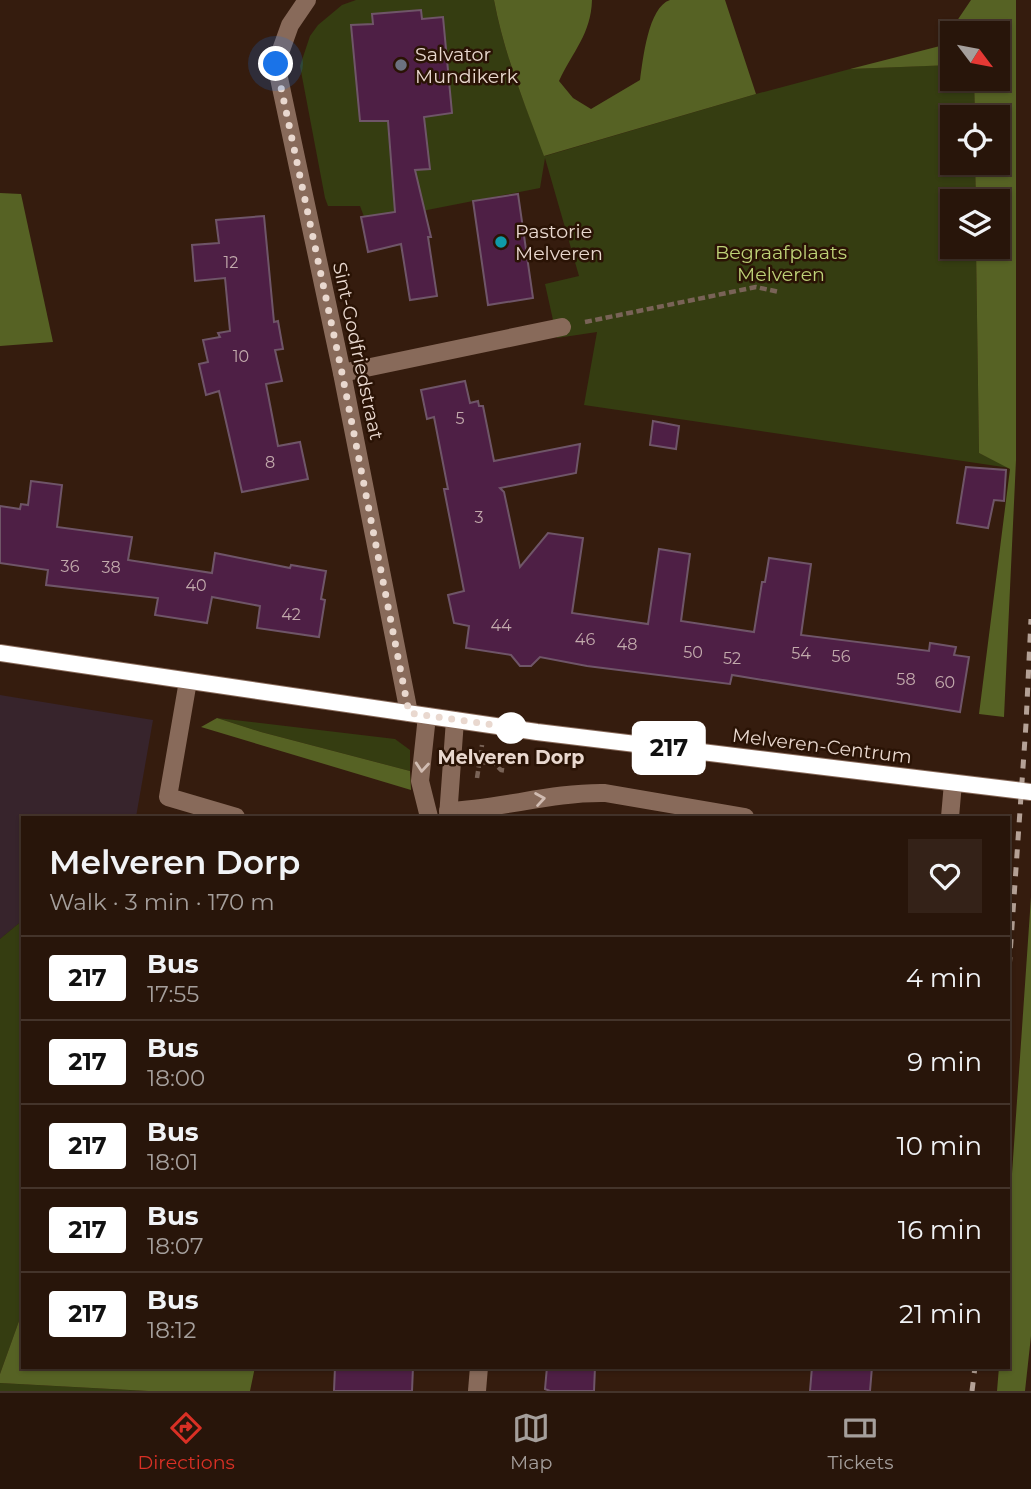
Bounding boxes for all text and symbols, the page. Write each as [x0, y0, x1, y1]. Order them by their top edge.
north arrow [940, 21, 1010, 91]
map controls [940, 21, 1010, 259]
place label: Salvator Mundikerk [415, 43, 519, 88]
your location [258, 46, 293, 81]
marker: Salvator Mundikerk [393, 57, 409, 73]
button: locate [940, 105, 1010, 175]
button: layers [940, 189, 1010, 259]
place label: Pastorie Melveren [515, 220, 603, 265]
marker: Pastorie Melveren [493, 234, 509, 250]
park label: Begraafplaats Melveren [715, 241, 847, 286]
house number: 12 [224, 253, 238, 272]
street label: Sint-Godfriedstraat [328, 260, 388, 442]
house number: 10 [233, 347, 249, 366]
house number: 5 [455, 409, 465, 428]
house number: 8 [265, 453, 275, 472]
house number: 3 [474, 508, 484, 527]
house number: 36 [61, 557, 80, 576]
house number: 38 [101, 558, 121, 577]
house number: 40 [185, 576, 207, 595]
house number: 42 [281, 605, 301, 624]
house number: 44 [490, 616, 512, 635]
house number: 46 [575, 630, 595, 649]
house number: 48 [617, 635, 637, 654]
house number: 50 [683, 643, 703, 662]
house number: 54 [791, 644, 811, 663]
house number: 56 [832, 647, 851, 666]
house number: 52 [723, 649, 741, 668]
house number: 58 [896, 670, 916, 689]
house number: 60 [935, 673, 955, 692]
marker: Melveren Dorp [496, 713, 526, 743]
street label: Melveren-Centrum [731, 724, 913, 768]
line badge: 217 [629, 725, 709, 771]
text: 217 [650, 733, 688, 762]
place label: Melveren Dorp [438, 746, 584, 769]
one-way arrow [415, 762, 430, 773]
one-way arrow [534, 792, 546, 807]
button: heart [908, 839, 982, 913]
text: Melveren Dorp [49, 842, 300, 882]
text: Walk · 3 min · 170 m [49, 888, 275, 916]
text: Bus [147, 948, 199, 980]
text: 4 min [906, 962, 982, 994]
text: 217 [68, 963, 107, 992]
text: 17:55 [147, 980, 199, 1008]
text: Bus [147, 1032, 199, 1064]
text: 9 min [907, 1046, 982, 1078]
text: 217 [68, 1047, 107, 1076]
text: 18:00 [147, 1064, 205, 1092]
text: Bus [147, 1116, 199, 1148]
text: 10 min [896, 1130, 982, 1162]
text: 217 [68, 1131, 107, 1160]
text: 18:01 [147, 1148, 198, 1176]
text: Bus [147, 1200, 199, 1232]
text: 16 min [898, 1214, 982, 1246]
text: 217 [68, 1215, 107, 1244]
text: 18:07 [147, 1232, 203, 1260]
text: Bus [147, 1284, 199, 1316]
text: 21 min [899, 1298, 982, 1330]
text: 217 [68, 1299, 107, 1328]
text: 18:12 [147, 1316, 196, 1344]
tab: Directions [138, 1409, 235, 1474]
tab: Map [510, 1409, 552, 1474]
tab: Tickets [827, 1409, 893, 1474]

